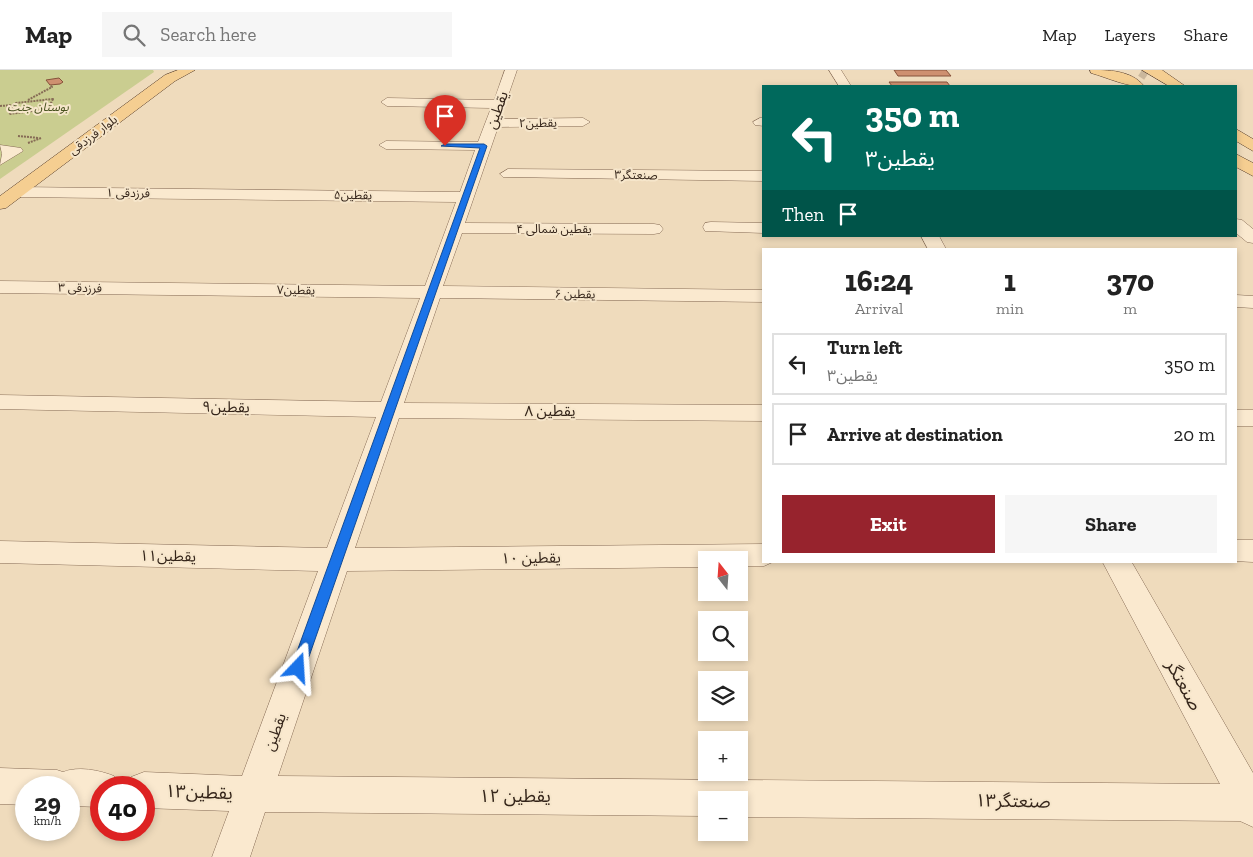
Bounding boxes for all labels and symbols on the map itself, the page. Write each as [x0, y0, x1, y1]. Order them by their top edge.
street label: یقطین [482, 89, 512, 131]
pin [424, 95, 466, 146]
park label: بوستان جنت [7, 100, 69, 114]
street label: بلوار فرزدقی [66, 112, 120, 158]
street label: یقطین۲ [519, 116, 557, 130]
street label: صنعتگر۳ [614, 168, 658, 182]
street label: فرزدقی ۱ [106, 186, 150, 200]
street label: یقطین۵ [334, 188, 372, 202]
street label: یقطین شمالی ۴ [516, 222, 592, 236]
street label: فرزدقی ۳ [58, 281, 102, 295]
street label: یقطین۷ [277, 283, 315, 297]
street label: یقطین ۶ [554, 287, 596, 301]
street label: یقطین۹ [202, 398, 250, 416]
street label: یقطین ۸ [524, 402, 576, 420]
street label: یقطین۱۱ [140, 547, 196, 565]
street label: یقطین ۱۰ [501, 548, 561, 568]
north arrow [698, 551, 748, 601]
position arrow [271, 641, 323, 693]
street label: صنعتگر [1161, 655, 1207, 714]
street label: یقطین [260, 711, 290, 753]
speed limit sign: 40 [90, 776, 155, 841]
street label: یقطین۱۳ [165, 780, 233, 804]
street label: یقطین ۱۲ [479, 785, 551, 807]
street label: صنعتگر۱۳ [975, 789, 1051, 813]

